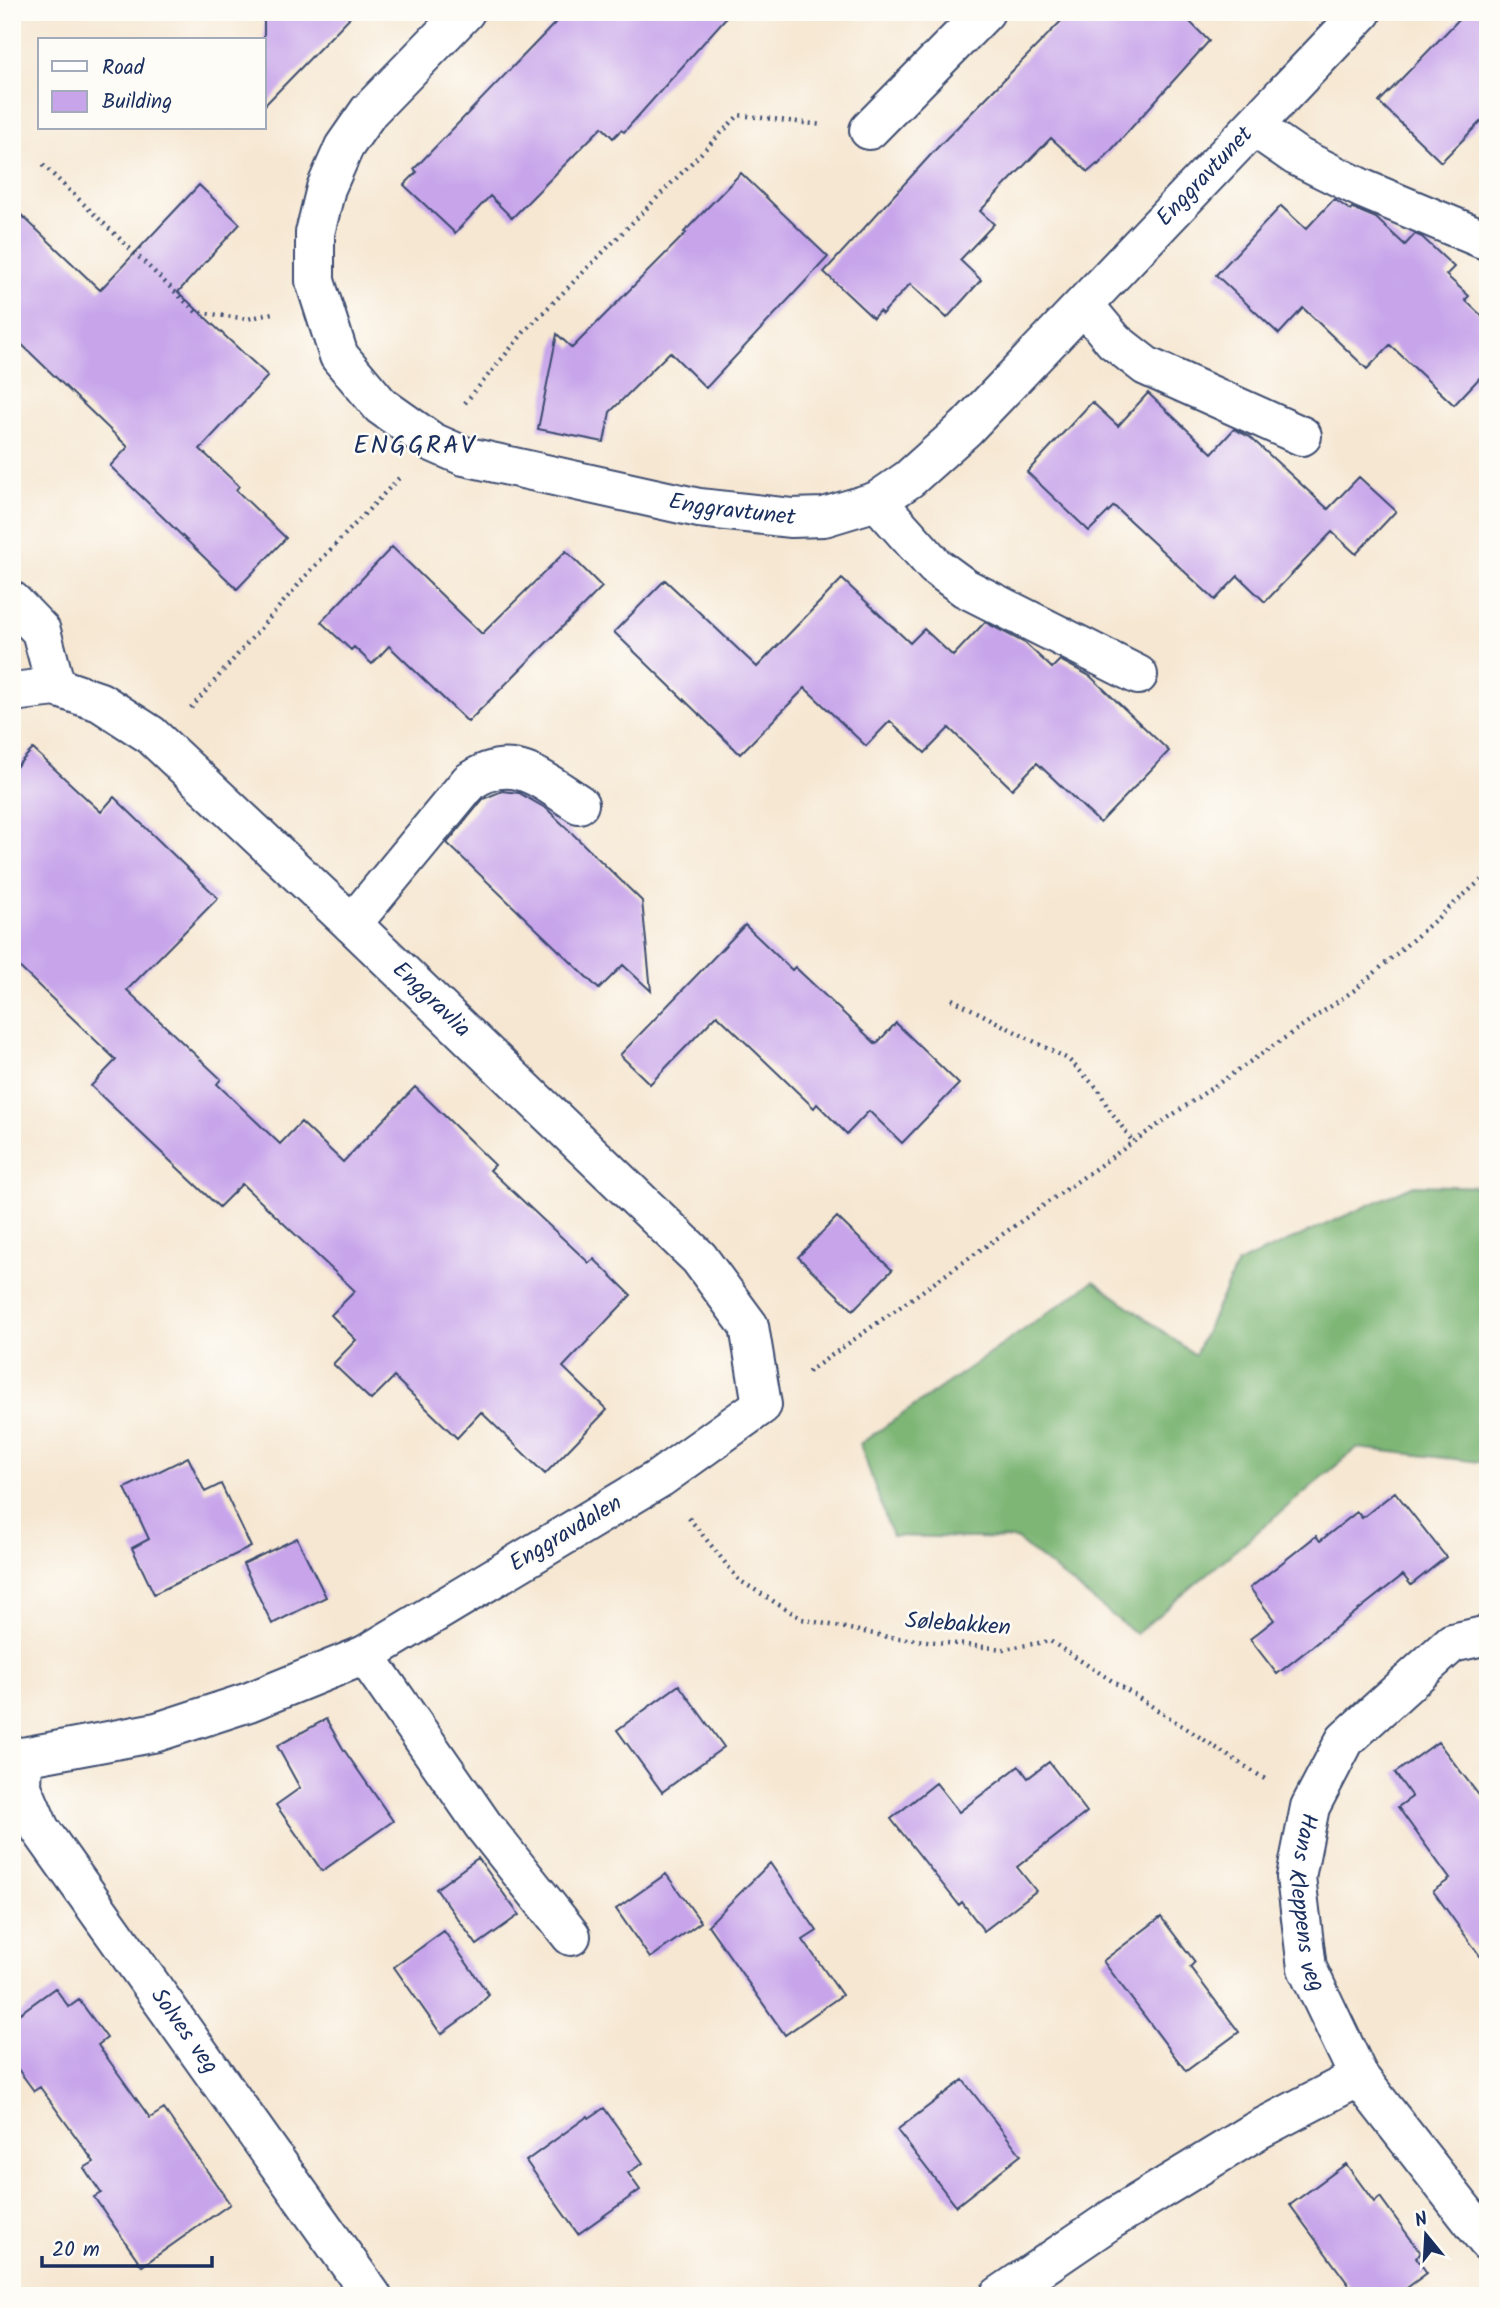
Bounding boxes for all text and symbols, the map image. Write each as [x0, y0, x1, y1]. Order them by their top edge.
legend [38, 38, 266, 130]
text: Road [102, 52, 145, 85]
text: Building [102, 86, 172, 119]
street label: Enggravtunet [1148, 117, 1263, 235]
district label: ENGGRAV [353, 425, 477, 467]
street label: Enggravtunet [665, 484, 798, 536]
street label: Enggravlia [383, 953, 479, 1047]
street label: Enggravdalen [503, 1486, 629, 1582]
street label: Sølebakken [904, 1603, 1012, 1647]
street label: Hans Kleppens veg [1277, 1810, 1334, 1998]
street label: Solves veg [141, 1981, 227, 2082]
north arrow [1392, 2200, 1462, 2270]
text: N [1411, 2205, 1432, 2237]
scale bar [42, 2224, 212, 2268]
text: 20 m [52, 2234, 100, 2267]

